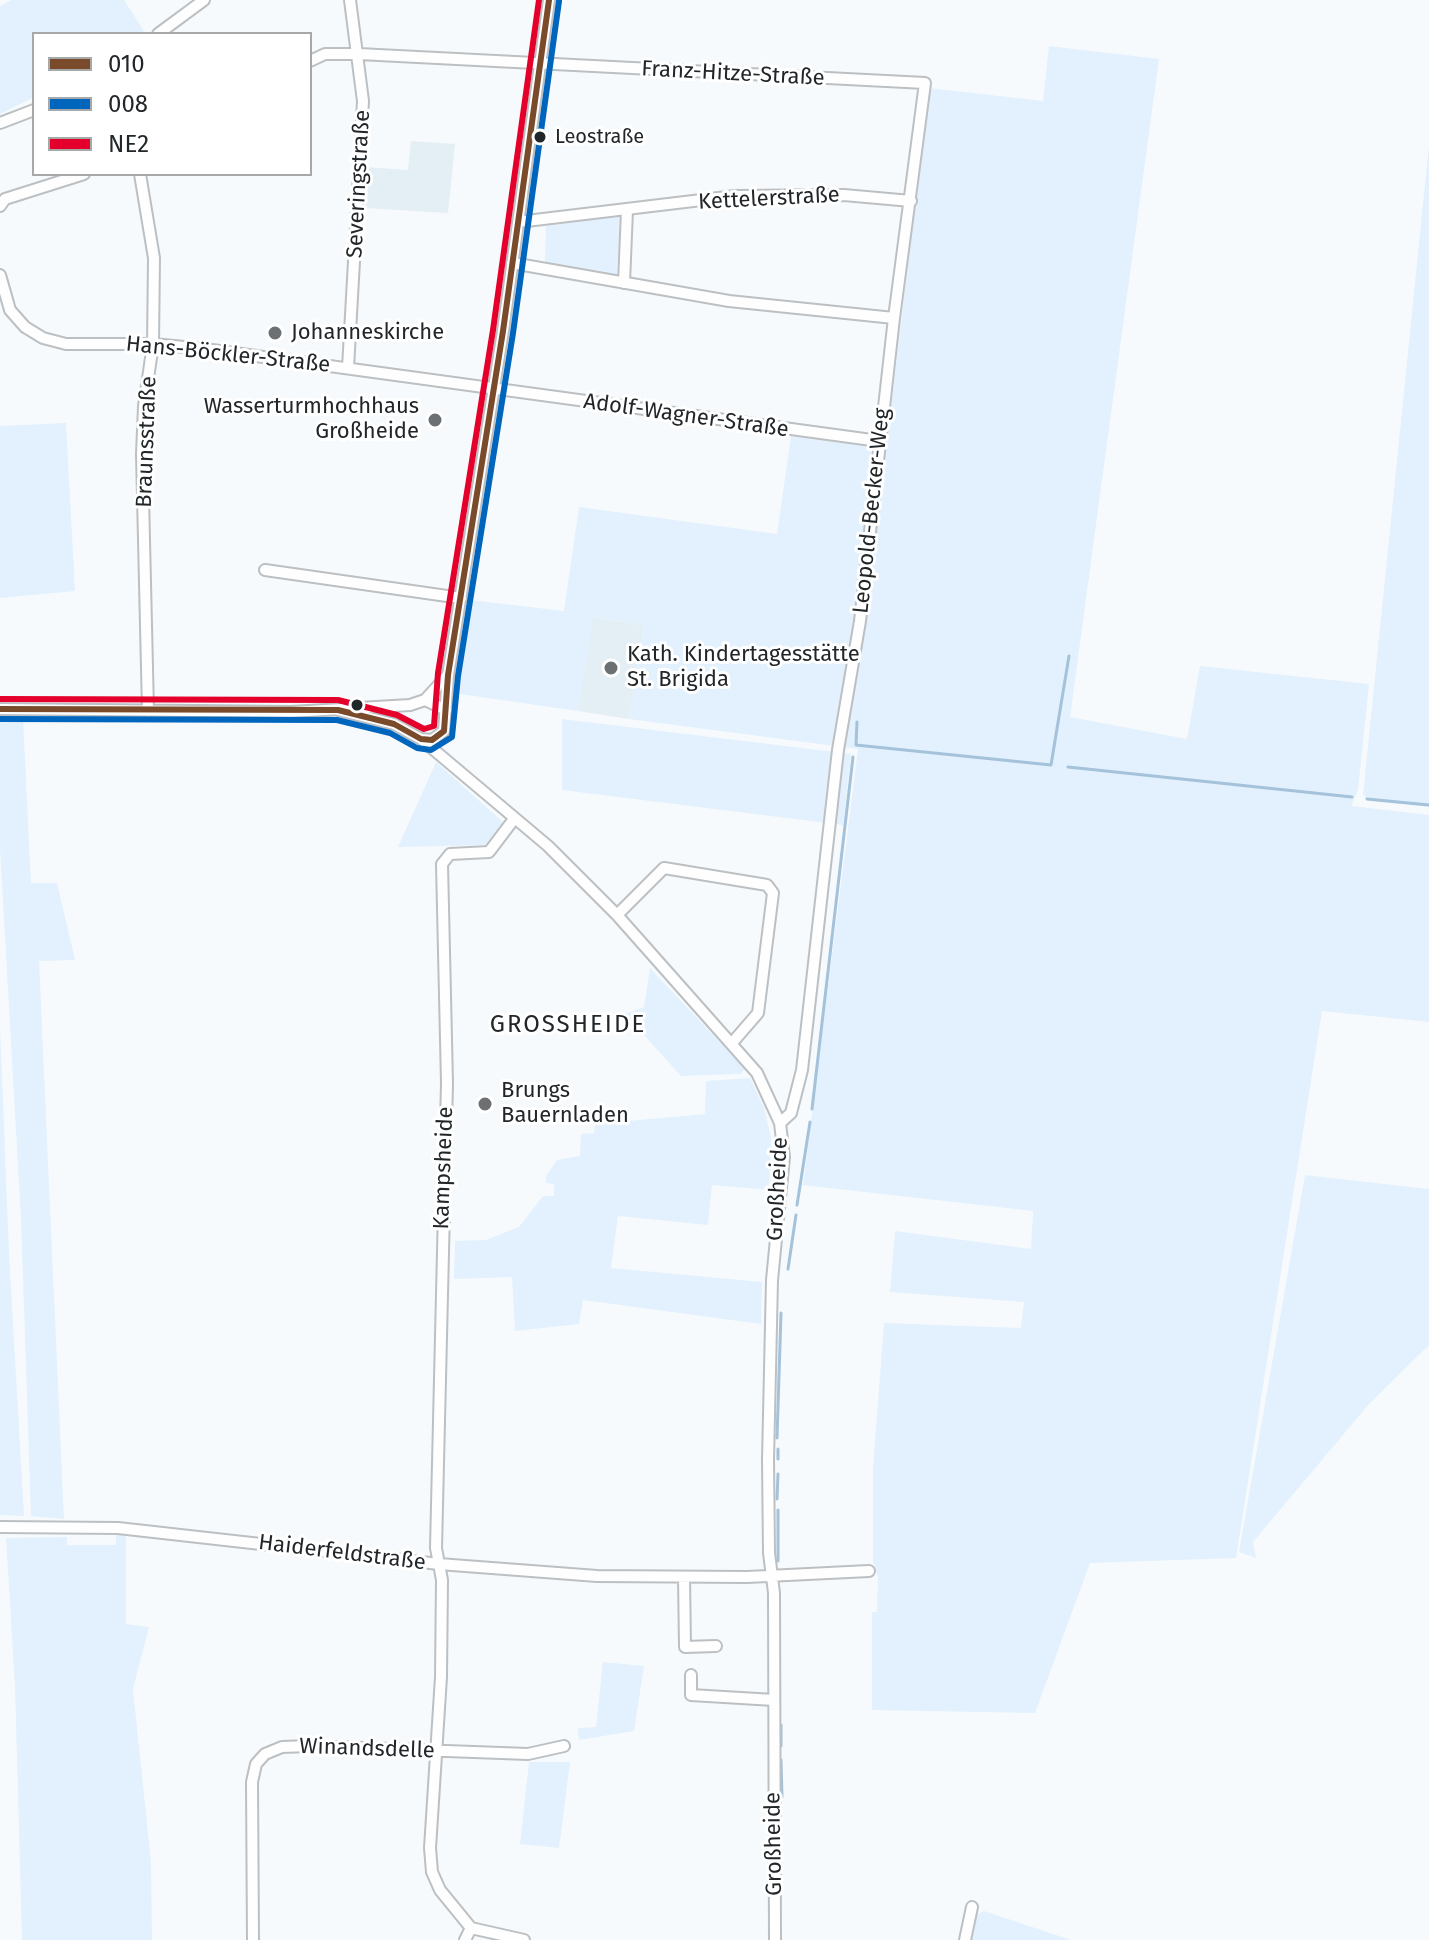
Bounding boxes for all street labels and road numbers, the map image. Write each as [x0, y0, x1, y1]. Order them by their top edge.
street label: Franz-Hitze-Straße [641, 56, 825, 92]
street label: Severingstraße [342, 109, 376, 259]
street label: Kettelerstraße [698, 182, 840, 216]
street label: Hans-Böckler-Straße [124, 331, 332, 379]
street label: Braunsstraße [132, 376, 162, 508]
street label: Adolf-Wagner-Straße [582, 389, 790, 443]
street label: Leopold-Becker-Weg [848, 407, 896, 615]
street label: Kampsheide [429, 1106, 459, 1230]
street label: Großheide [762, 1136, 794, 1242]
street label: Haiderfeldstraße [257, 1530, 427, 1576]
street label: Winandsdelle [299, 1733, 435, 1765]
street label: Großheide [760, 1792, 788, 1896]

